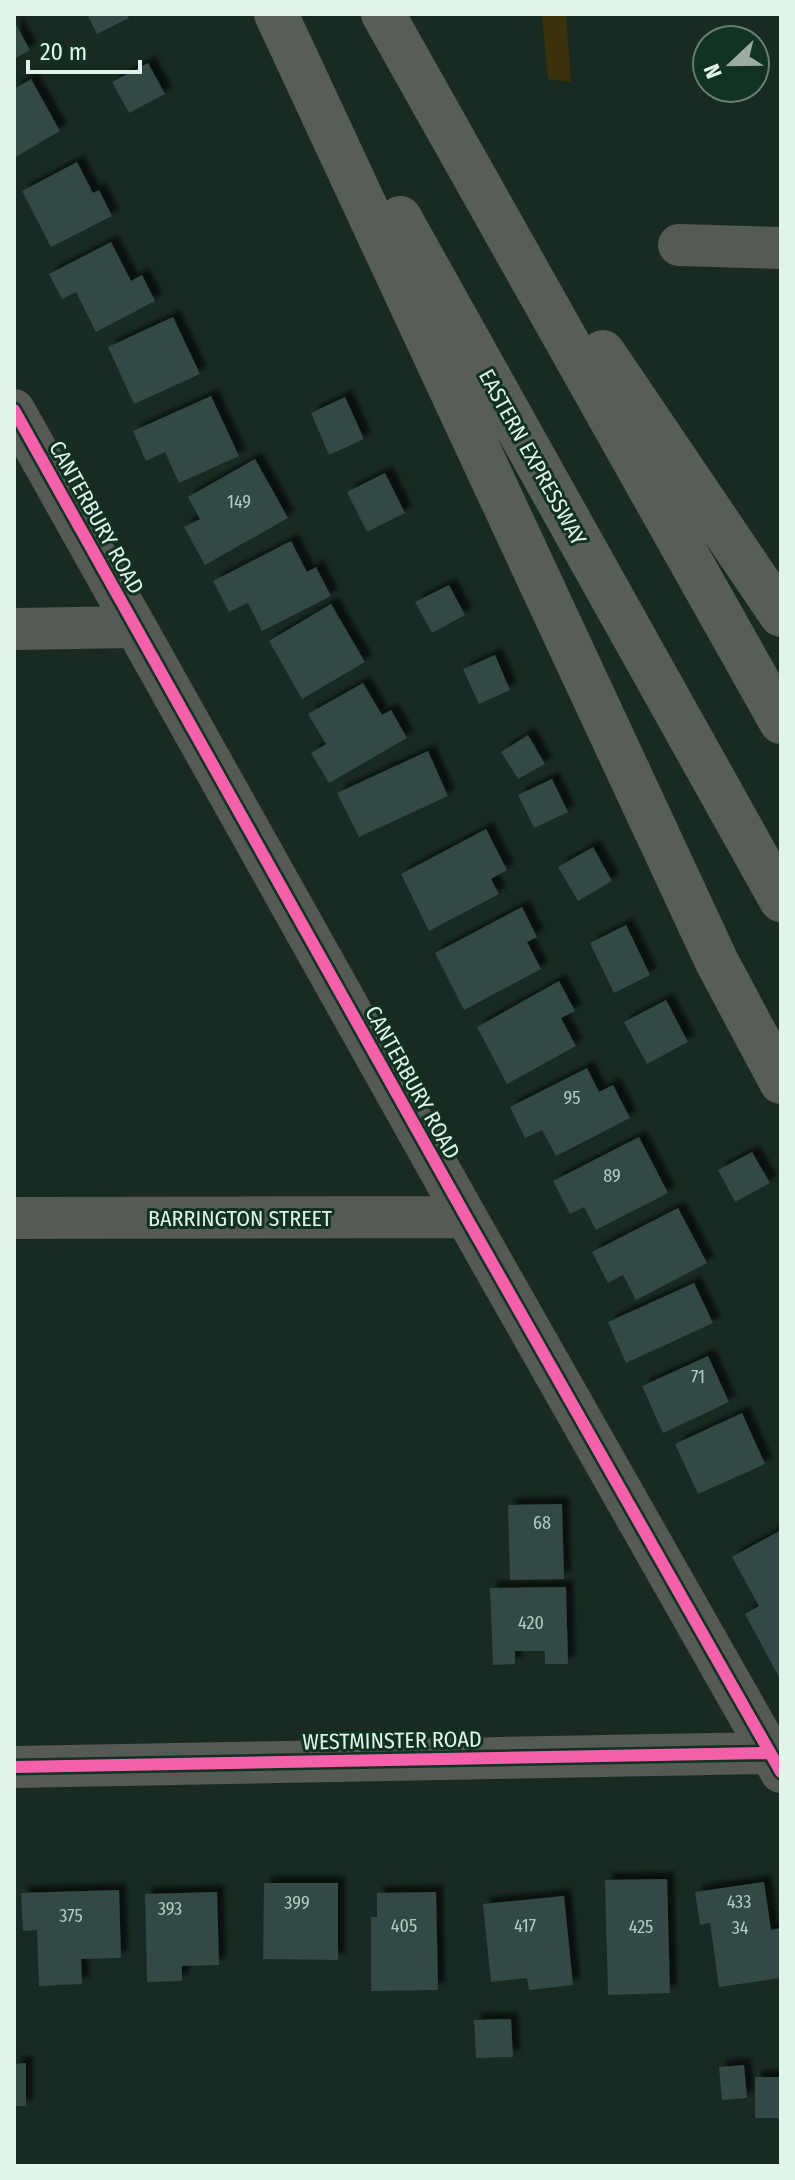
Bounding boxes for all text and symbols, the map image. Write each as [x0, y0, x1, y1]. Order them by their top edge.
scale bar [28, 24, 140, 74]
north arrow [691, 24, 771, 104]
text: 20 m [40, 38, 87, 66]
text: N [698, 60, 728, 82]
street label: EASTERN EXPRESSWAY [473, 364, 592, 550]
street label: CANTERBURY ROAD [43, 436, 150, 599]
house number: 149 [227, 491, 251, 513]
street label: CANTERBURY ROAD [359, 1001, 466, 1164]
house number: 95 [563, 1087, 581, 1109]
house number: 89 [603, 1165, 621, 1187]
street label: BARRINGTON STREET [148, 1205, 333, 1232]
house number: 71 [691, 1366, 705, 1388]
house number: 68 [533, 1512, 551, 1534]
house number: 420 [518, 1612, 544, 1634]
street label: WESTMINSTER ROAD [302, 1725, 482, 1756]
house number: 433 [727, 1891, 751, 1913]
house number: 399 [284, 1892, 310, 1914]
house number: 393 [158, 1898, 182, 1920]
house number: 375 [59, 1905, 83, 1927]
house number: 405 [391, 1915, 417, 1937]
house number: 417 [514, 1915, 536, 1937]
house number: 425 [629, 1916, 653, 1938]
house number: 34 [732, 1917, 749, 1939]

